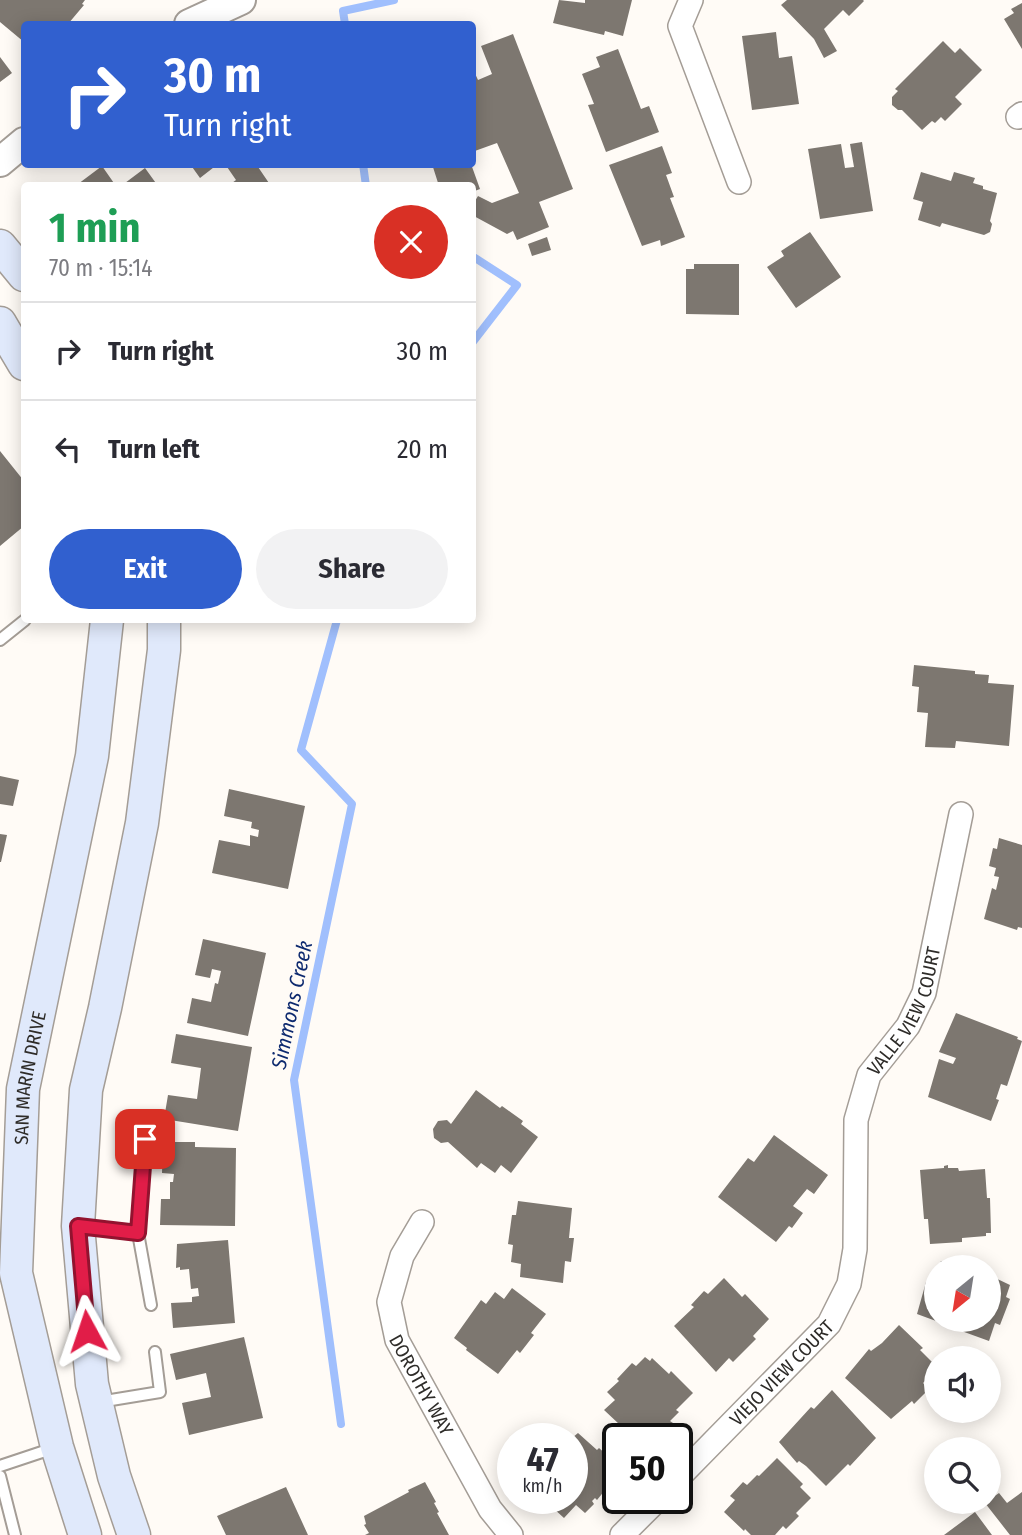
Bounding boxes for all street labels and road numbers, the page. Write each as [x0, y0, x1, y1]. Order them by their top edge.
street label: VALLE VIEW COURT [862, 944, 945, 1080]
street label: SAN MARIN DRIVE [10, 1009, 51, 1145]
street label: VIEJO VIEW COURT [725, 1315, 839, 1430]
street label: DOROTHY WAY [384, 1330, 458, 1440]

